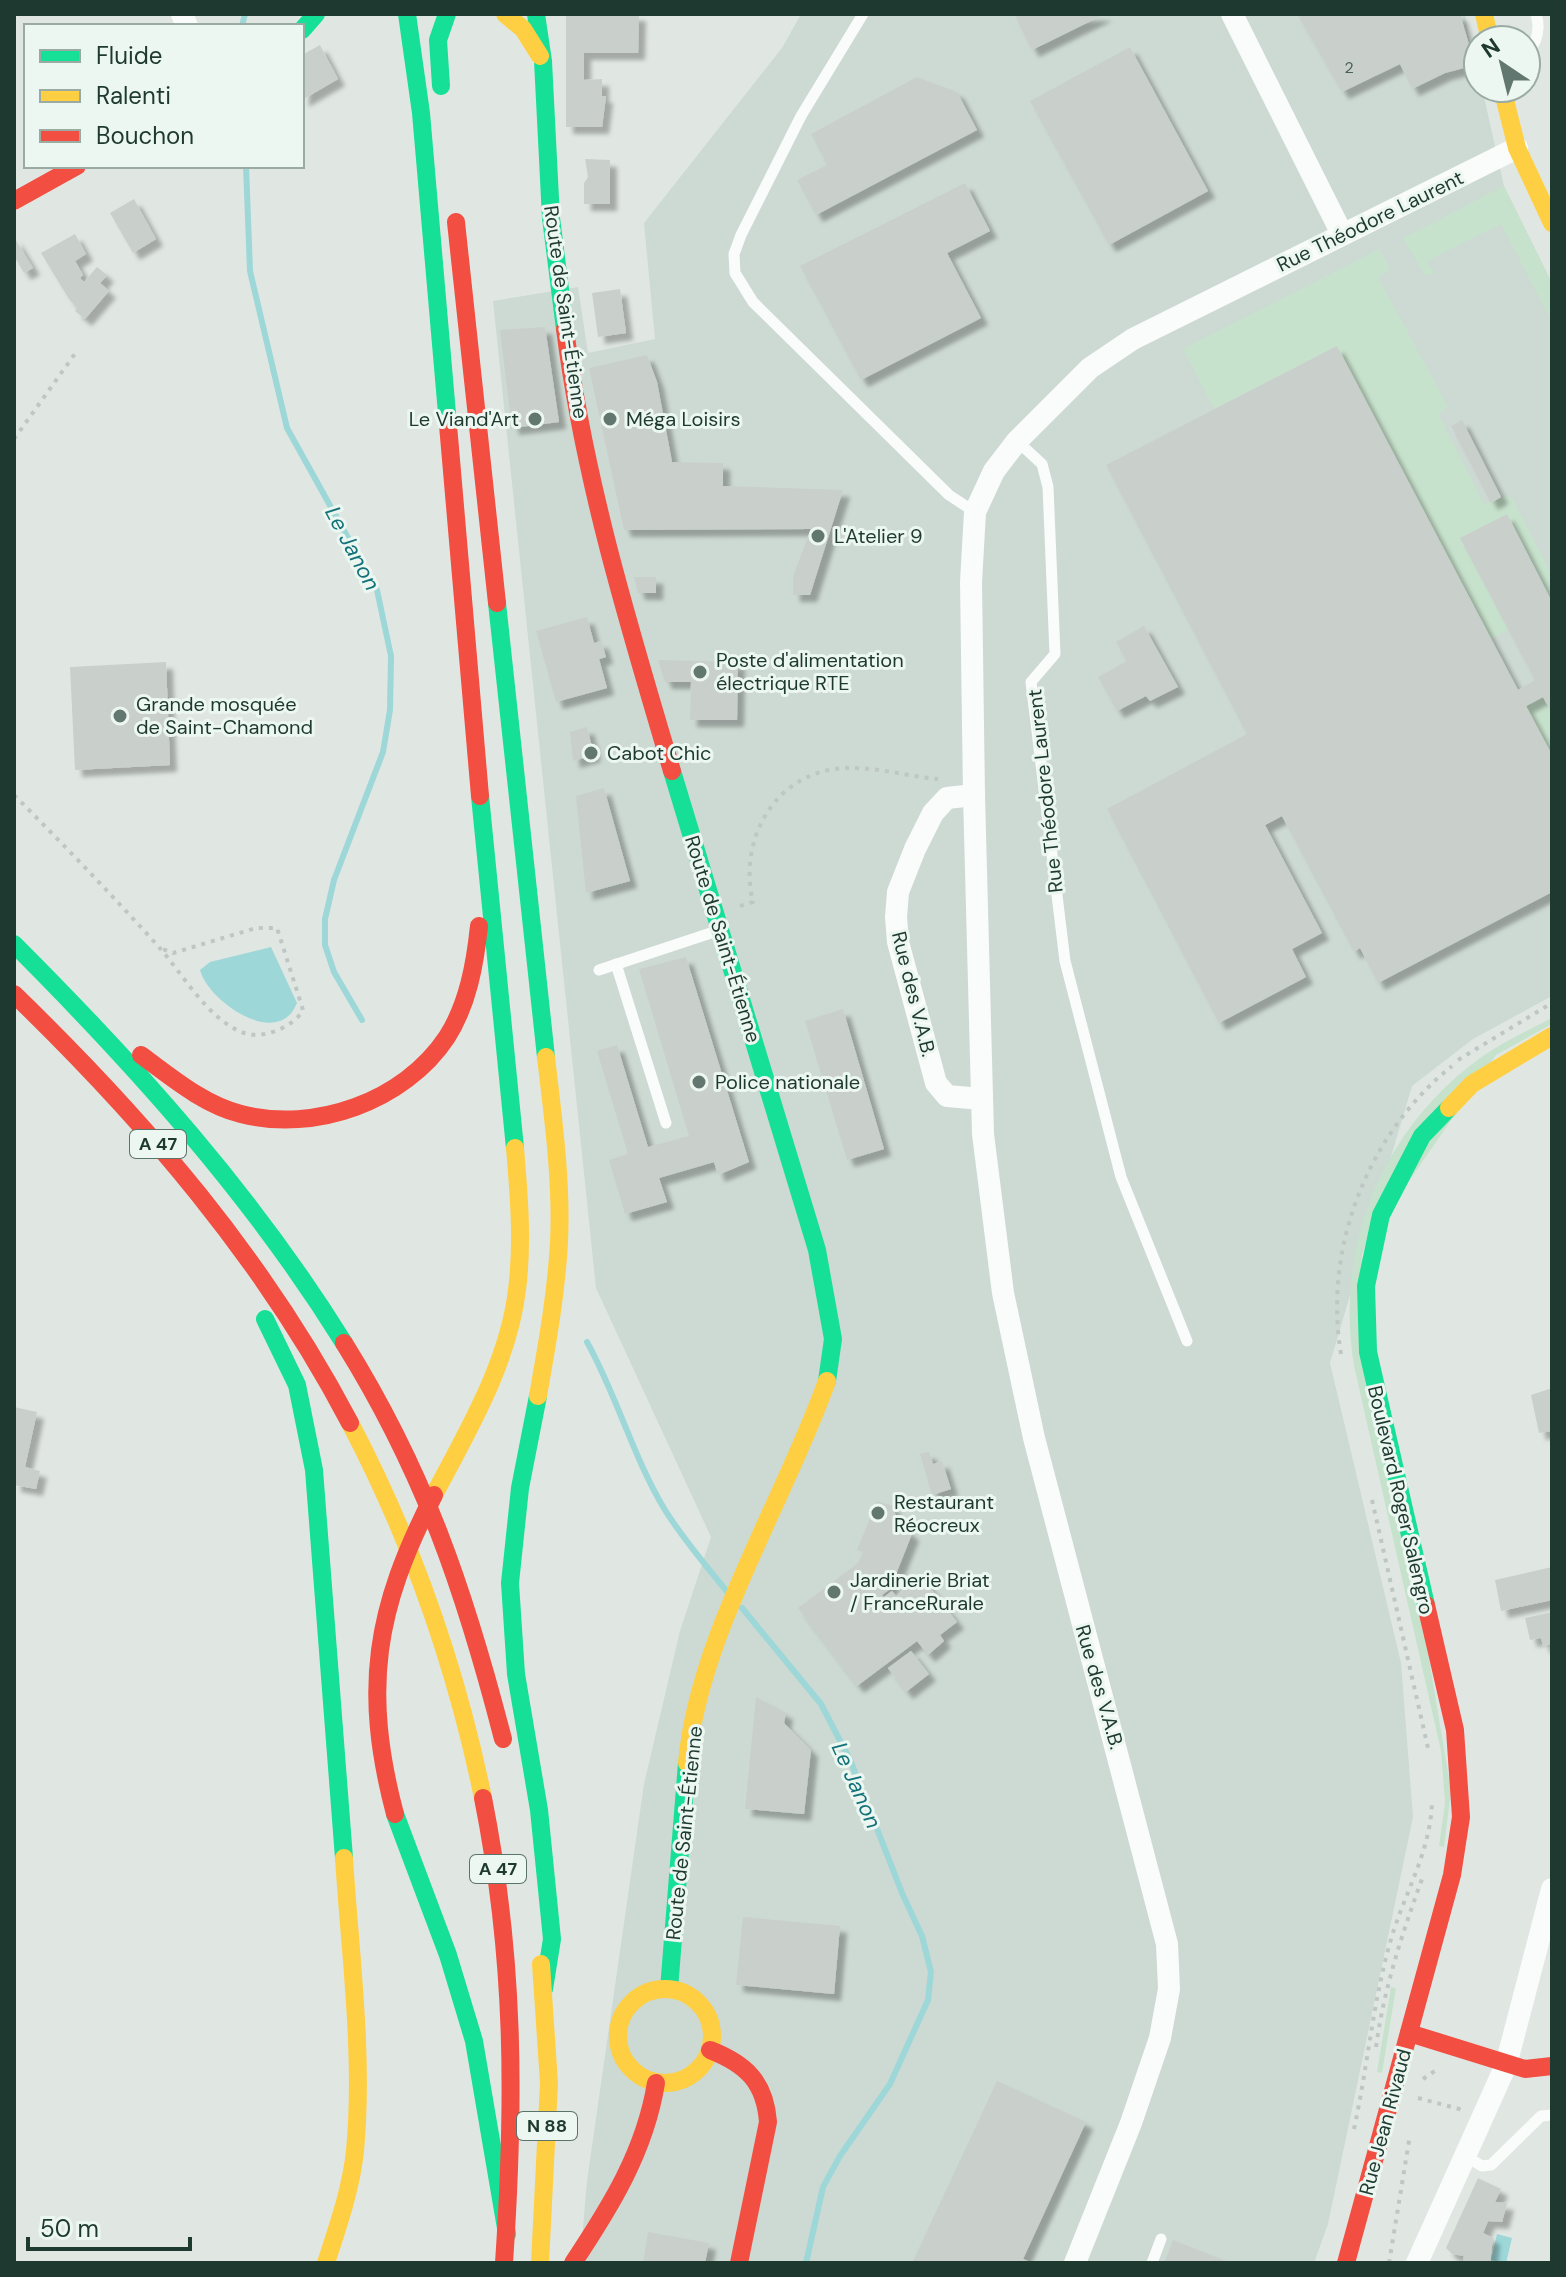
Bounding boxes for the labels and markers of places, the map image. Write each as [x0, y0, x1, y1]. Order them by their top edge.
place label: Le Viand'Art [409, 406, 519, 432]
place label: Méga Loisirs [626, 406, 741, 432]
marker: Le Viand'Art [526, 410, 544, 428]
marker: Méga Loisirs [601, 410, 619, 428]
place label: L'Atelier 9 [834, 523, 923, 549]
marker: L'Atelier 9 [809, 527, 827, 545]
place label: Poste d'alimentation électrique RTE [716, 647, 904, 696]
marker: Poste d'alimentation électrique RTE [691, 663, 709, 681]
place label: Grande mosquée de Saint-Chamond [136, 691, 313, 740]
marker: Grande mosquée de Saint-Chamond [111, 707, 129, 725]
place label: Cabot Chic [607, 740, 711, 766]
marker: Cabot Chic [582, 744, 600, 762]
place label: Police nationale [715, 1069, 860, 1095]
marker: Police nationale [690, 1073, 708, 1091]
place label: Restaurant Réocreux [894, 1489, 994, 1538]
marker: Restaurant Réocreux [869, 1504, 887, 1522]
place label: Jardinerie Briat / FranceRurale [850, 1567, 990, 1616]
marker: Jardinerie Briat / FranceRurale [825, 1583, 843, 1601]

